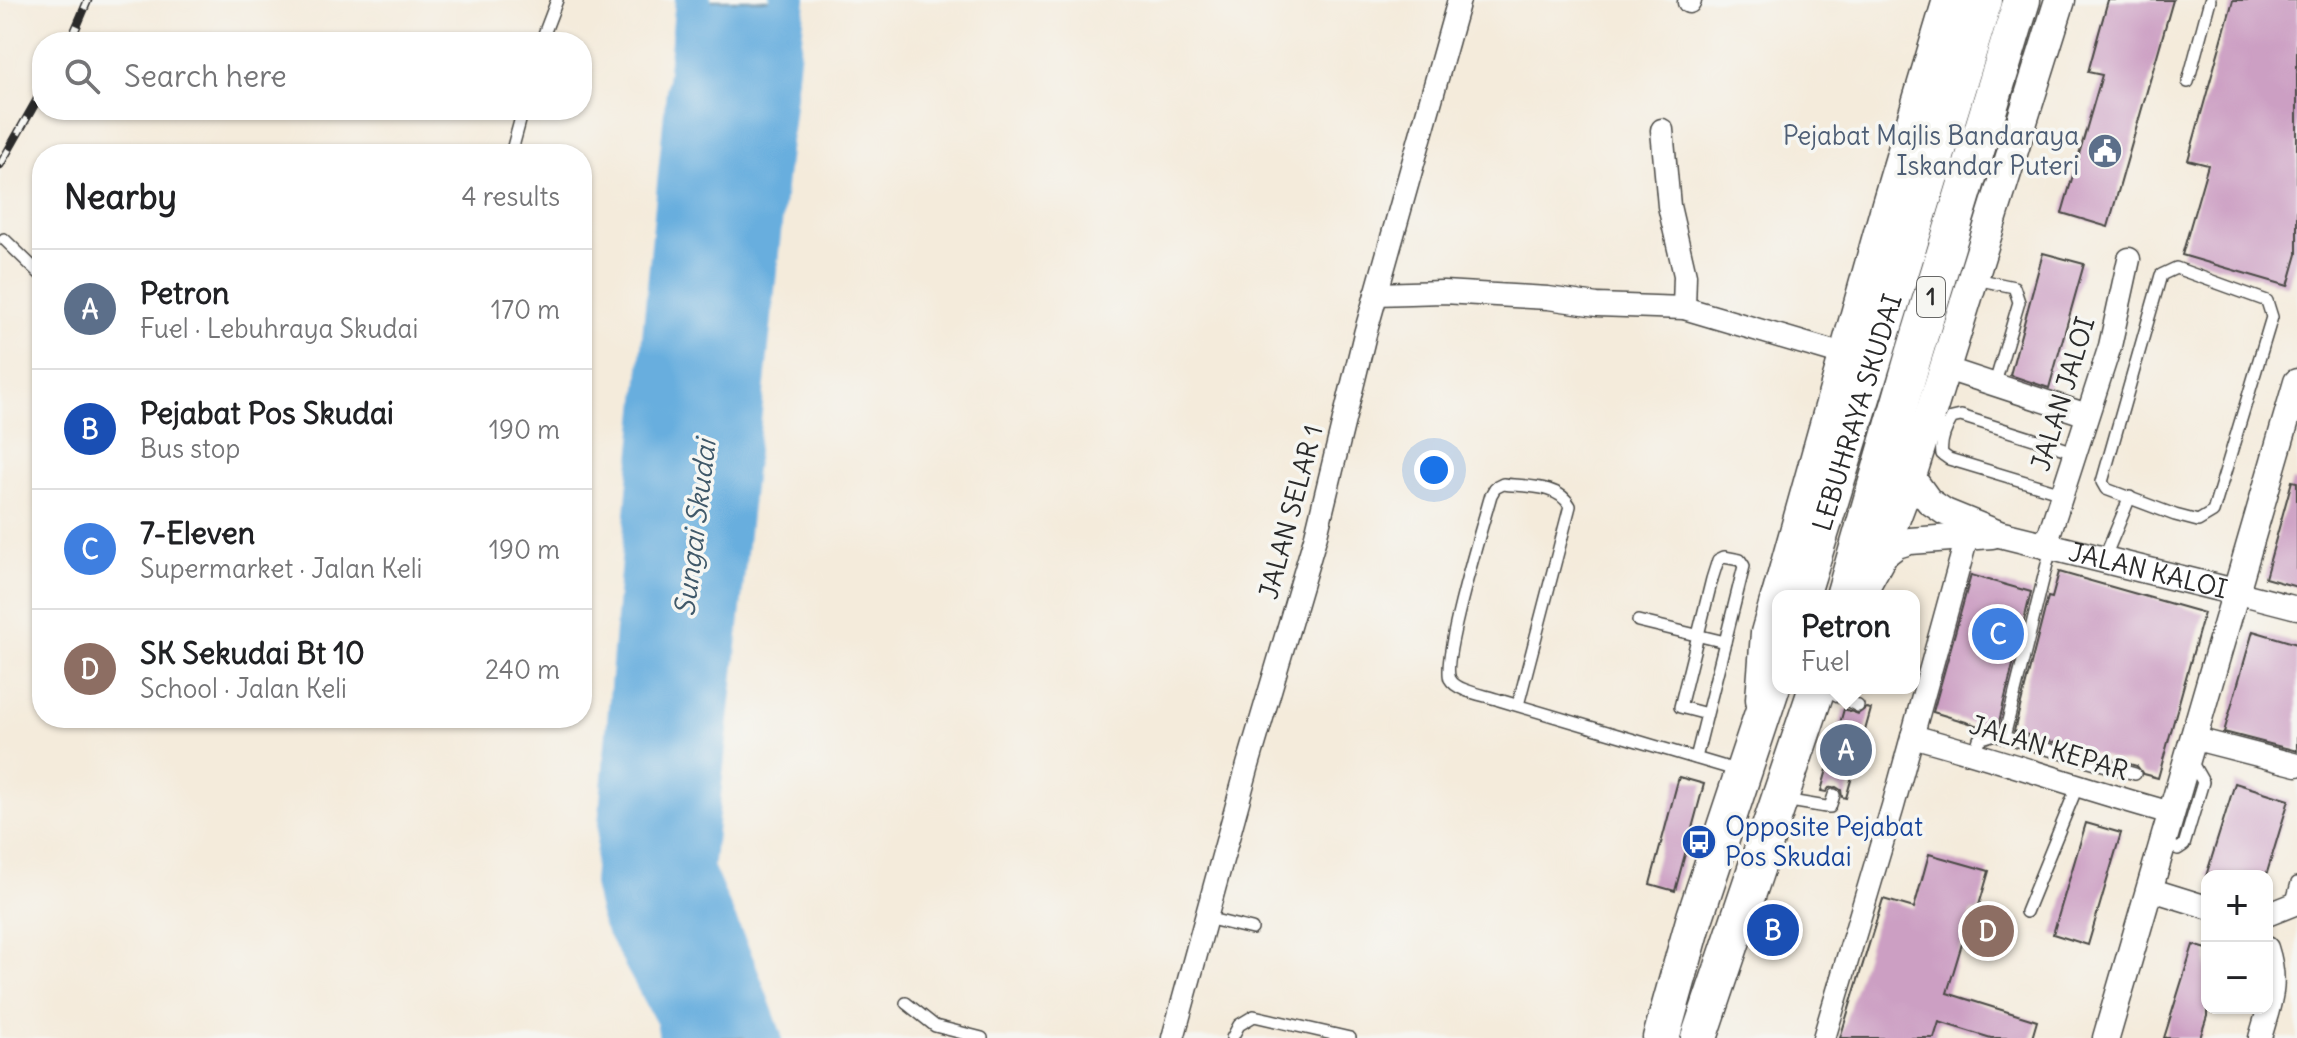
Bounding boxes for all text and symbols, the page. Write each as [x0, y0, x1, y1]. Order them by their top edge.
search box [32, 32, 592, 120]
icon: search [60, 54, 104, 98]
text: Search here [124, 57, 287, 95]
place label: Pejabat Majlis Bandaraya Iskandar Puteri [1783, 119, 2079, 182]
public building icon: Pejabat Majlis Bandaraya Iskandar Puteri [2086, 132, 2124, 170]
text: Nearby [64, 175, 177, 218]
text: 4 results [462, 180, 560, 213]
text: Petron [140, 274, 229, 312]
road number: 1 [1917, 277, 1945, 317]
street label: LEBUHRAYA SKUDAI [1805, 290, 1909, 535]
text: A [82, 293, 98, 326]
text: 170 m [491, 293, 560, 326]
text: Fuel · Lebuhraya Skudai [140, 312, 418, 345]
street label: JALAN JALOI [2023, 313, 2102, 475]
text: Pejabat Pos Skudai [140, 394, 394, 432]
text: B [81, 413, 99, 446]
text: 190 m [489, 413, 560, 446]
street label: JALAN SELAR 1 [1251, 421, 1330, 602]
text: Bus stop [140, 432, 240, 465]
water label: Sungai Skudai [666, 434, 724, 618]
your location [1414, 450, 1454, 490]
text: 7-Eleven [140, 514, 255, 552]
text: C [81, 533, 99, 566]
text: 190 m [489, 533, 560, 566]
street label: JALAN KALOI [2066, 535, 2231, 606]
text: Supermarket · Jalan Keli [140, 552, 422, 585]
popup [1772, 590, 1920, 694]
pin: C [1972, 604, 2024, 664]
text: Petron [1801, 607, 1891, 645]
text: SK Sekudai Bt 10 [140, 634, 365, 672]
text: Fuel [1801, 645, 1850, 678]
text: D [81, 653, 99, 686]
text: 240 m [485, 653, 560, 686]
text: School · Jalan Keli [140, 672, 347, 705]
street label: JALAN KEPAR [1966, 708, 2133, 787]
pin: A [1820, 720, 1872, 780]
place label: Opposite Pejabat Pos Skudai [1725, 810, 1923, 873]
bus stop icon: Opposite Pejabat Pos Skudai [1680, 823, 1718, 861]
map controls [2201, 870, 2273, 1014]
button: + [2201, 870, 2273, 942]
pin: B [1747, 900, 1799, 960]
pin: D [1962, 901, 2014, 961]
button: − [2201, 942, 2273, 1014]

